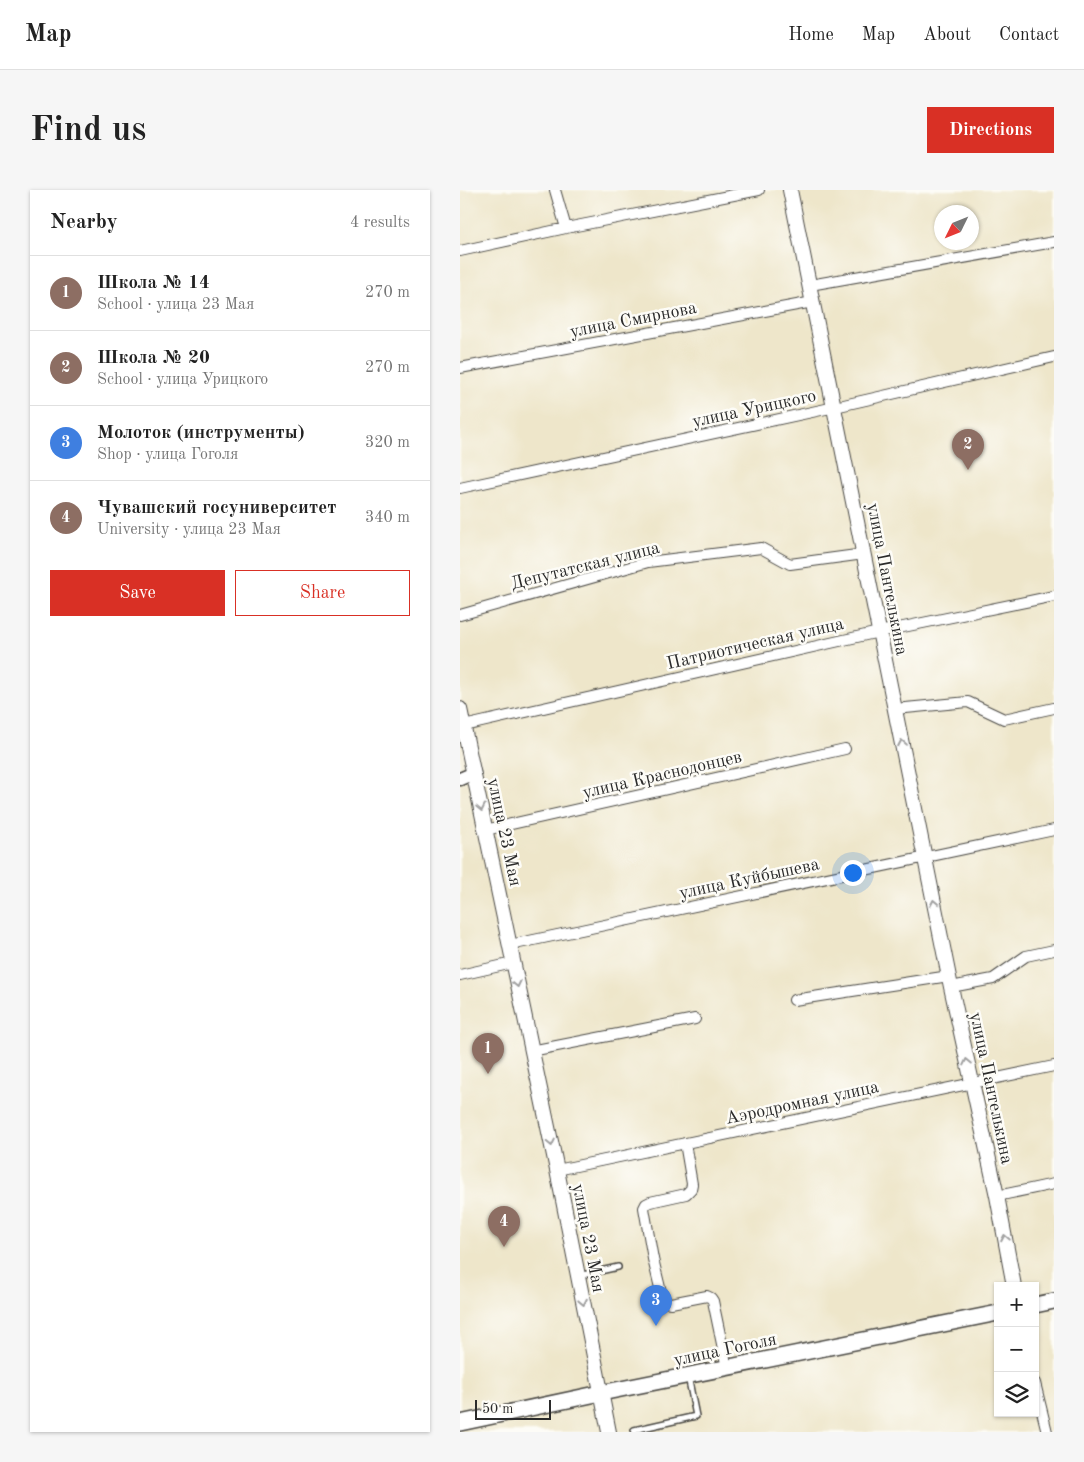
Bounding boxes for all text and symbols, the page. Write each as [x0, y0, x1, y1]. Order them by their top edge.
text: Map [25, 23, 72, 47]
text: Home [788, 26, 834, 44]
text: Map [862, 26, 895, 44]
text: About [923, 26, 971, 44]
text: Contact [999, 26, 1059, 44]
button: Directions [927, 107, 1054, 153]
text: Find us [30, 113, 146, 148]
north arrow [934, 205, 979, 250]
text: Nearby [50, 212, 118, 233]
text: 4 results [350, 215, 410, 231]
text: Школа № 14 [97, 274, 210, 293]
text: 1 [61, 285, 71, 301]
text: 270 m [365, 285, 410, 301]
text: School · улица 23 Мая [97, 297, 254, 313]
street label: улица Смирнова [568, 299, 698, 341]
text: Школа № 20 [97, 349, 210, 368]
text: 2 [61, 360, 71, 376]
text: 270 m [365, 360, 410, 376]
text: School · улица Урицкого [97, 372, 268, 388]
street label: улица Урицкого [691, 387, 818, 431]
text: Молоток (инструменты) [97, 424, 305, 443]
pin: 2 [952, 429, 984, 470]
text: 3 [61, 435, 71, 451]
text: 320 m [365, 435, 410, 451]
text: Shop · улица Гоголя [97, 447, 238, 463]
text: Чувашский госуниверситет [97, 499, 336, 518]
street label: улица Пантелькина [863, 501, 911, 657]
text: 4 [61, 510, 71, 526]
text: 340 m [365, 510, 410, 526]
text: University · улица 23 Мая [97, 522, 281, 538]
street label: Депутатская улица [509, 539, 662, 593]
button: Save [50, 570, 225, 616]
button: Share [235, 570, 410, 616]
street label: Патриотическая улица [665, 615, 846, 673]
one-way arrow [898, 739, 908, 748]
street label: улица Краснодонцев [581, 748, 744, 802]
street label: улица 23 Мая [484, 776, 524, 888]
one-way arrow [475, 803, 486, 812]
street label: улица Куйбышева [677, 855, 821, 903]
your location [840, 860, 866, 886]
one-way arrow [930, 898, 940, 907]
one-way arrow [512, 980, 522, 989]
street label: улица Пантелькина [966, 1011, 1016, 1166]
pin: 1 [472, 1033, 504, 1074]
one-way arrow [963, 1057, 973, 1066]
street label: Аэродромная улица [724, 1078, 881, 1128]
one-way arrow [545, 1139, 556, 1148]
street label: улица 23 Мая [569, 1182, 607, 1294]
pin: 4 [488, 1206, 520, 1247]
one-way arrow [1000, 1233, 1010, 1242]
map controls [994, 1282, 1039, 1417]
button: + [994, 1282, 1039, 1327]
pin: 3 [640, 1285, 672, 1326]
one-way arrow [577, 1298, 587, 1307]
button: − [994, 1327, 1039, 1372]
street label: улица Гоголя [672, 1330, 778, 1370]
button: layers [994, 1372, 1039, 1417]
scale bar [475, 1397, 551, 1420]
text: 50 m [482, 1402, 513, 1416]

